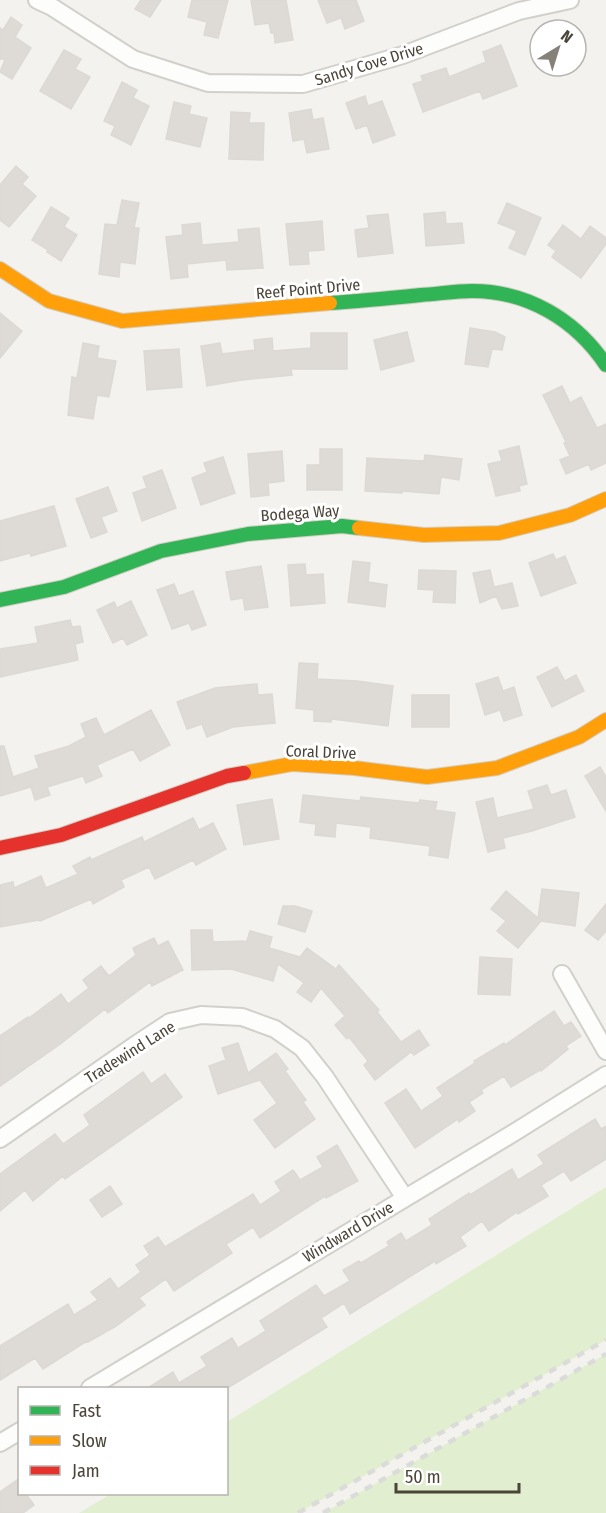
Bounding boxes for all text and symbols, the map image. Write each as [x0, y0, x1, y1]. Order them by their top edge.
north arrow [528, 18, 588, 78]
text: N [557, 26, 577, 47]
street label: Sandy Cove Drive [312, 38, 426, 90]
street label: Reef Point Drive [255, 275, 361, 303]
street label: Bodega Way [260, 501, 341, 525]
street label: Coral Drive [285, 741, 357, 763]
street label: Tradewind Lane [81, 1017, 179, 1087]
street label: Windward Drive [299, 1197, 397, 1267]
legend [18, 1387, 228, 1495]
text: Fast [72, 1400, 101, 1422]
text: Slow [72, 1430, 107, 1452]
scale bar [396, 1456, 519, 1494]
text: Jam [72, 1460, 100, 1482]
text: 50 m [405, 1466, 441, 1488]

